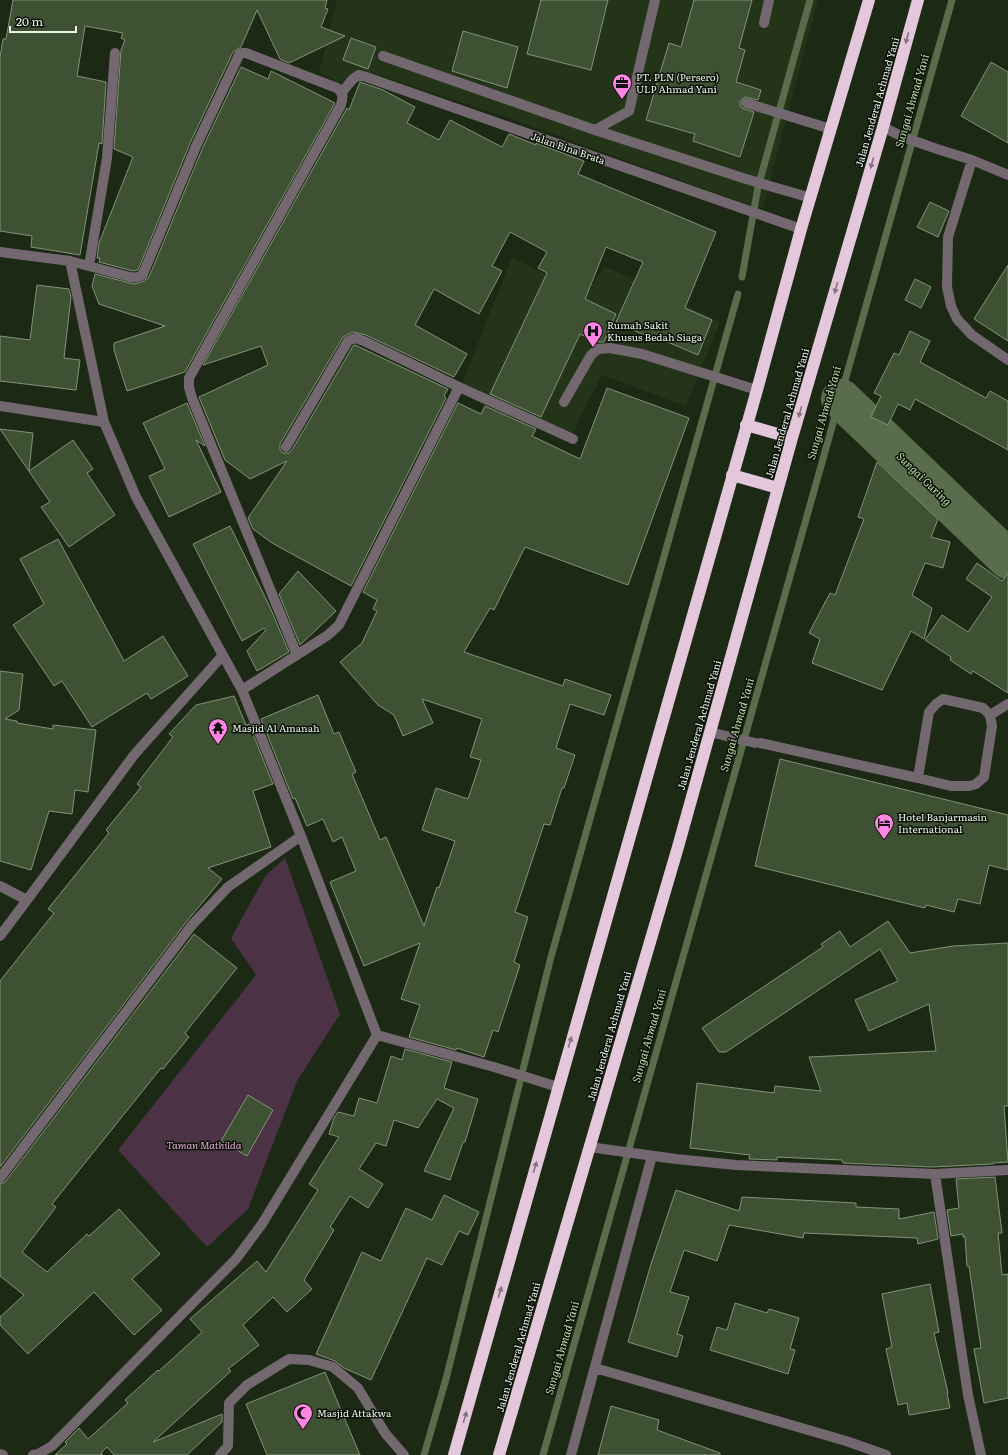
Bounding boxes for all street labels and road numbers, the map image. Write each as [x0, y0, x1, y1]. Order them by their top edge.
street label: Jalan Jenderal Achmad Yani [851, 35, 902, 169]
street label: Jalan Bina Brata [529, 128, 608, 167]
street label: Jalan Jenderal Achmad Yani [761, 346, 812, 480]
street label: Jalan Jenderal Achmad Yani [673, 658, 724, 792]
street label: Jalan Jenderal Achmad Yani [583, 969, 634, 1103]
street label: Jalan Jenderal Achmad Yani [492, 1280, 543, 1414]

